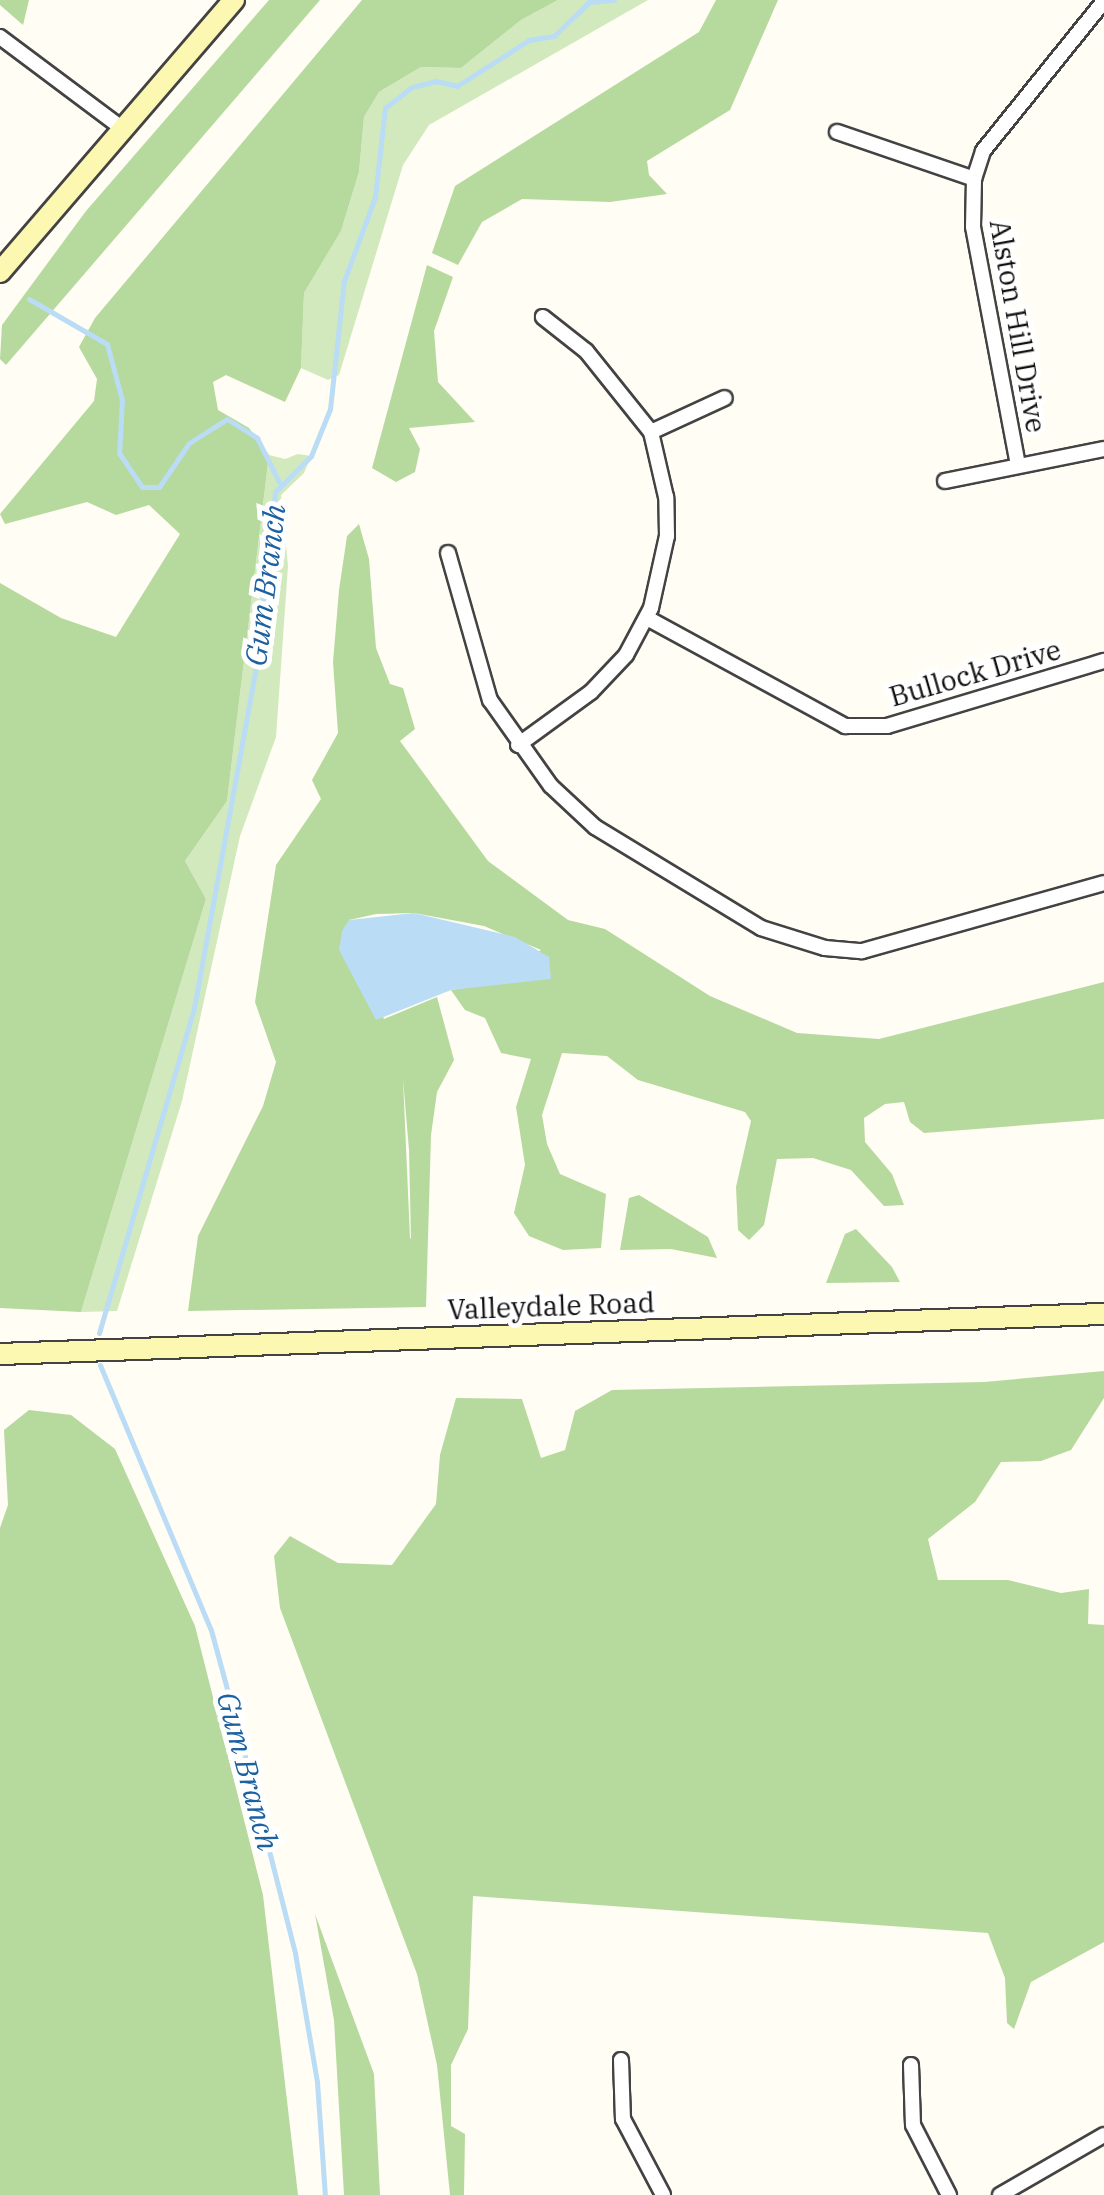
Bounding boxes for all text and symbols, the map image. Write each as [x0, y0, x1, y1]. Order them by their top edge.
street label: Alston Hill Drive [983, 217, 1053, 435]
water label: Gum Branch [237, 502, 293, 668]
street label: Bullock Drive [885, 633, 1065, 713]
street label: Valleydale Road [447, 1286, 655, 1326]
water label: Gum Branch [210, 1688, 286, 1854]

